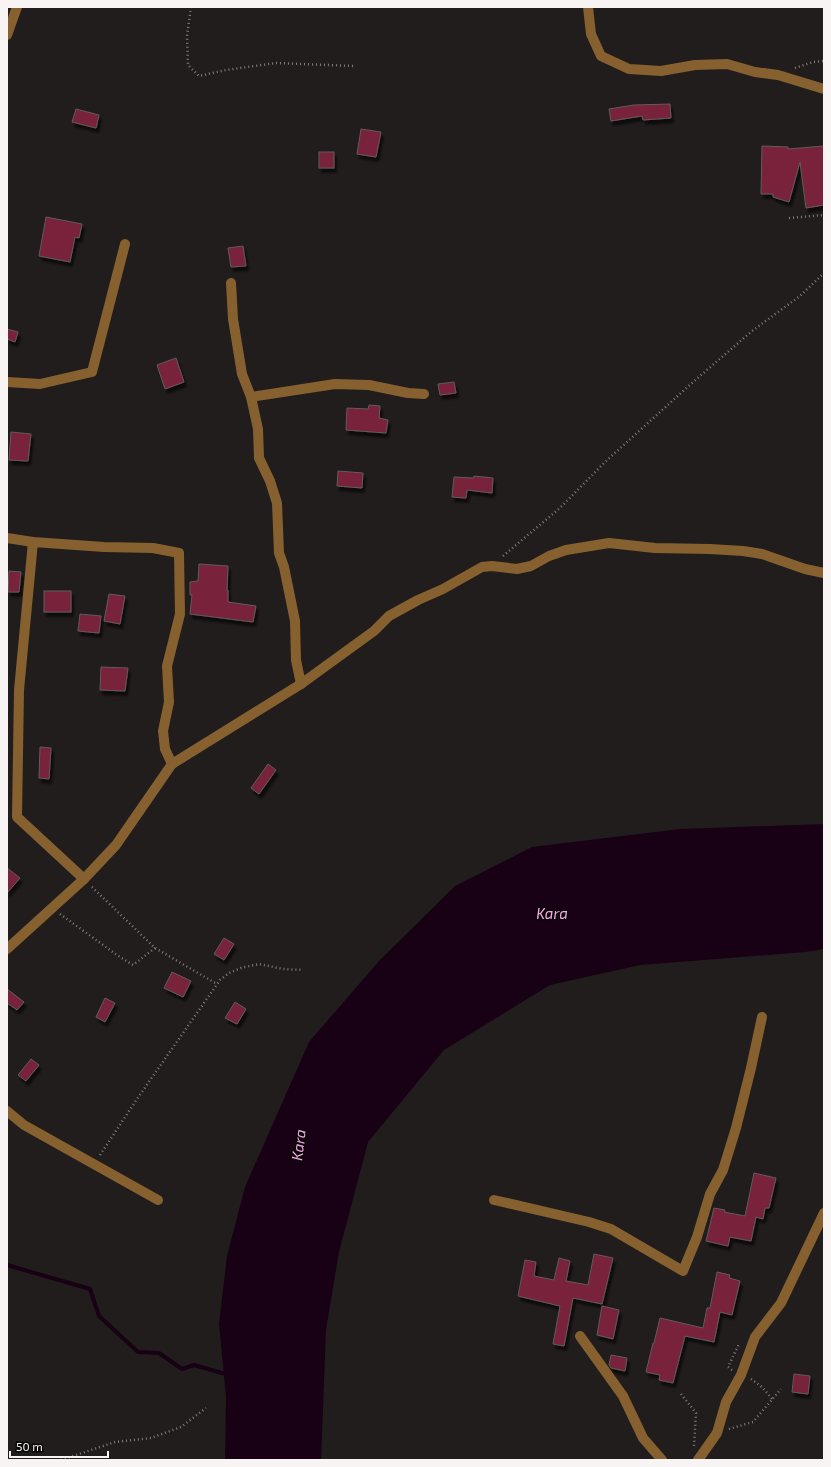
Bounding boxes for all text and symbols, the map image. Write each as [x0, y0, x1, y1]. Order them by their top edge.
water label: Kara [536, 904, 568, 922]
water label: Kara [287, 1128, 309, 1162]
scale bar [10, 1433, 108, 1459]
text: 50 m [16, 1439, 43, 1453]

